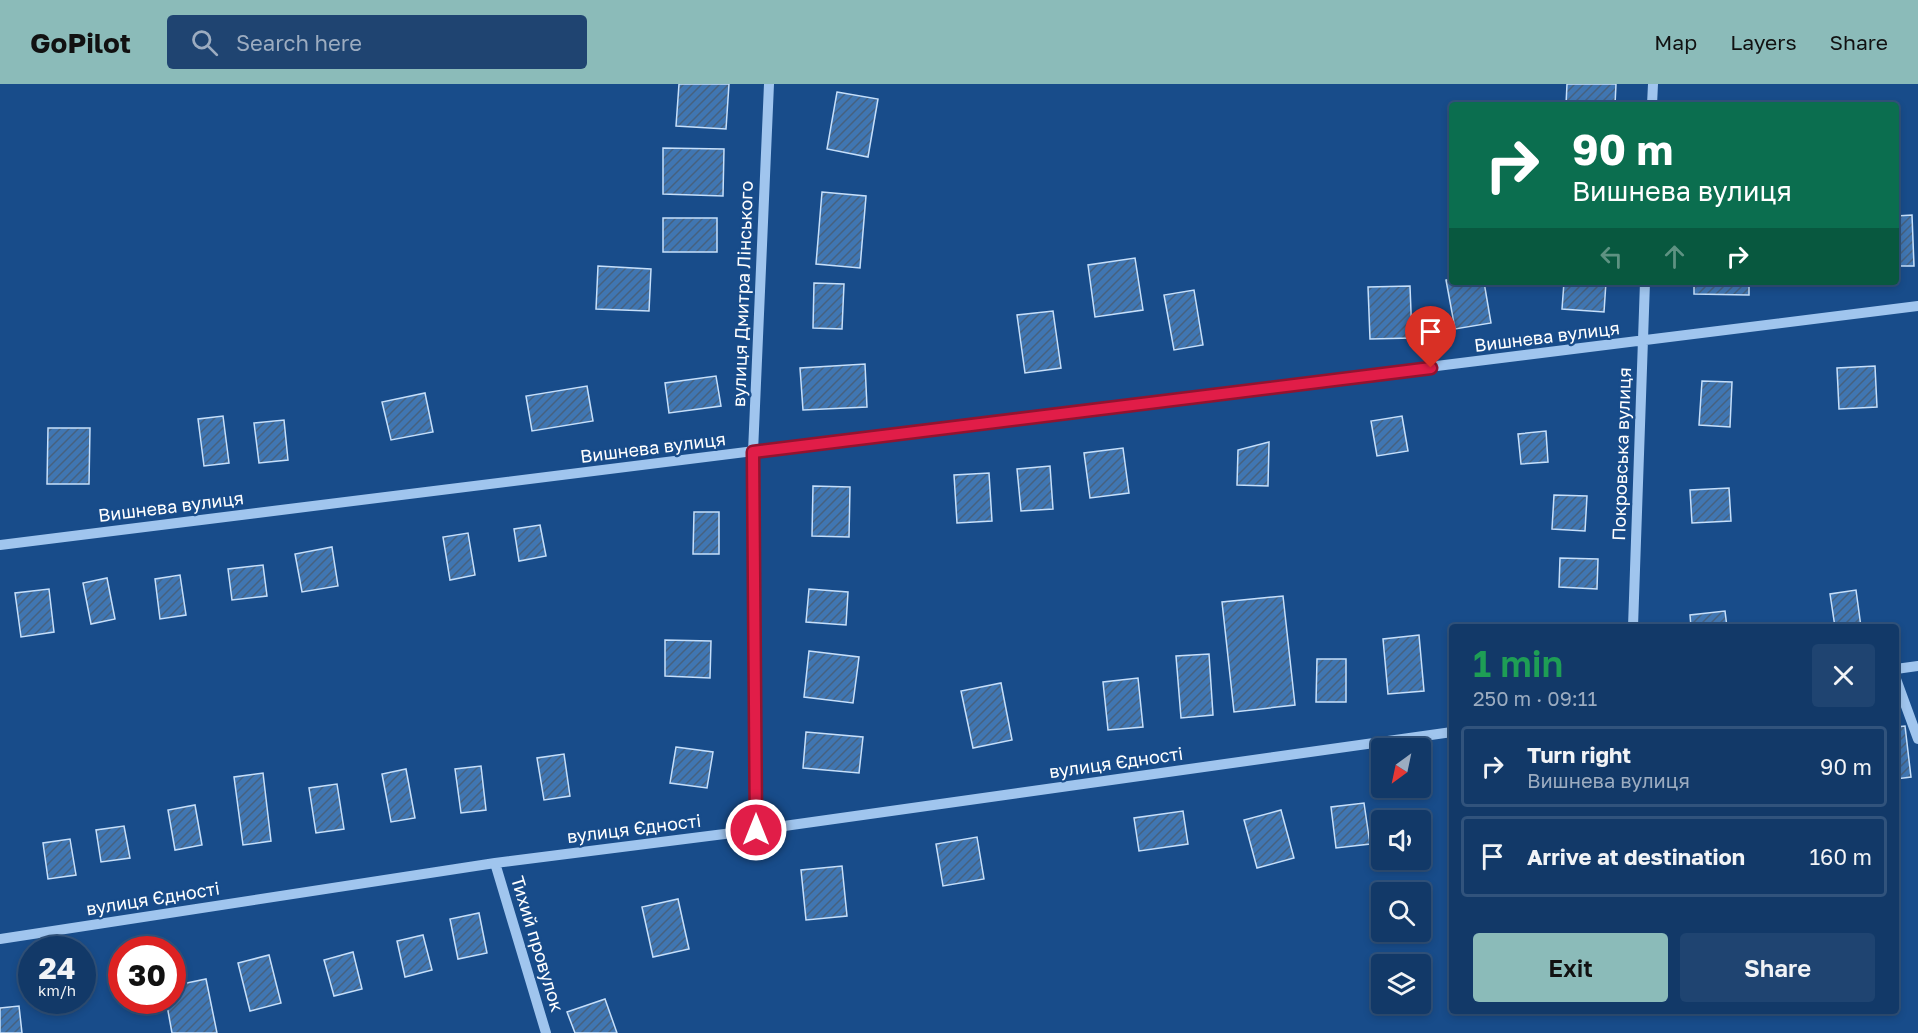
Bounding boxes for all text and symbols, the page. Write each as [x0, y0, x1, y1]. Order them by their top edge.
search box [167, 15, 587, 69]
text: GoPilot [30, 26, 131, 59]
icon: search [188, 26, 221, 59]
text: Search here [236, 29, 362, 56]
text: Map [1654, 29, 1697, 55]
text: Layers [1730, 29, 1797, 55]
text: Share [1830, 29, 1888, 55]
text: 90 m [1572, 124, 1673, 174]
icon: right [1473, 126, 1551, 204]
text: Вишнева вулиця [1572, 175, 1792, 207]
street label: вулиця Дмитра Лінського [727, 180, 757, 407]
icon: left [1595, 240, 1628, 273]
icon: ahead [1658, 240, 1691, 273]
icon: right [1721, 240, 1754, 273]
pin [1405, 306, 1456, 368]
icon: arrive [1414, 315, 1447, 348]
street label: Вишнева вулиця [1473, 316, 1621, 356]
street label: Покровська вулиця [1607, 367, 1635, 541]
street label: Вишнева вулиця [579, 427, 727, 467]
street label: Вишнева вулиця [97, 486, 245, 526]
text: 1 min [1473, 642, 1563, 685]
button: close [1812, 644, 1875, 707]
text: 250 m · 09:11 [1473, 686, 1597, 710]
north arrow [1371, 738, 1431, 798]
map controls [1371, 738, 1431, 1014]
text: Turn right [1527, 741, 1631, 768]
street label: вулиця Єдності [1048, 742, 1184, 782]
icon: right [1476, 750, 1509, 783]
text: 90 m [1820, 753, 1872, 780]
text: Вишнева вулиця [1527, 768, 1690, 792]
position arrow [724, 798, 788, 862]
street label: вулиця Єдності [566, 809, 702, 847]
button: sound [1371, 810, 1431, 870]
icon: arrive [1476, 840, 1509, 873]
text: Arrive at destination [1527, 843, 1745, 870]
text: 160 m [1809, 843, 1872, 870]
street label: Тихий провулок [507, 873, 569, 1014]
street label: вулиця Єдності [84, 877, 221, 919]
button: search [1371, 882, 1431, 942]
button: Exit [1473, 933, 1668, 1002]
button: Share [1680, 933, 1875, 1002]
speed limit sign: 30 [108, 936, 186, 1014]
text: 24 [38, 950, 76, 986]
button: layers [1371, 954, 1431, 1014]
text: km/h [38, 981, 76, 999]

